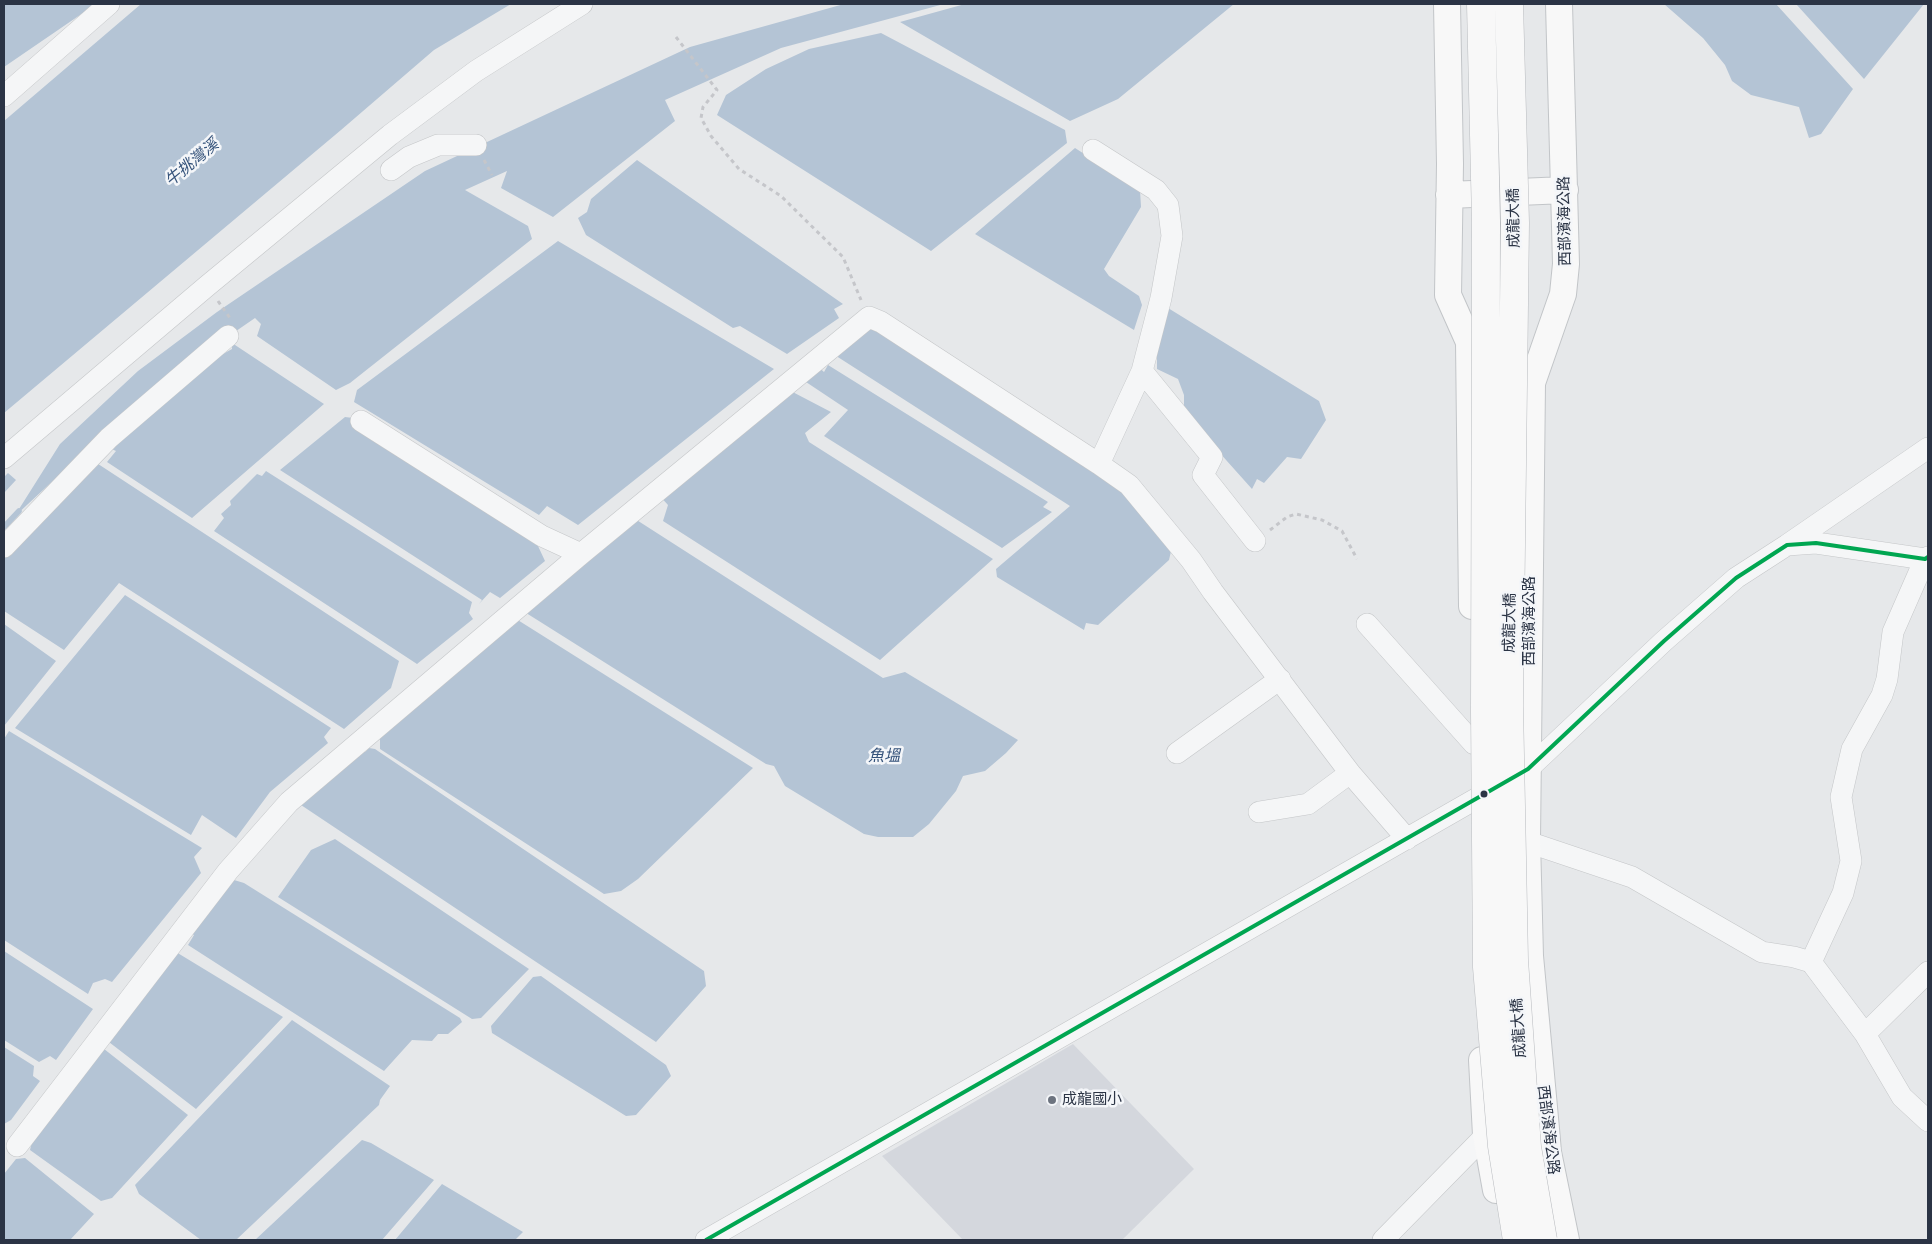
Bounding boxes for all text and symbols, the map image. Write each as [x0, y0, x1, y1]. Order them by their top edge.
water label: 牛挑灣溪 [161, 135, 223, 191]
street label: 西部濱海公路 [1555, 176, 1575, 266]
street label: 成龍大橋 [1504, 188, 1524, 248]
street label: 西部濱海公路 [1521, 576, 1539, 666]
street label: 成龍大橋 [1500, 593, 1520, 653]
water label: 魚塭 [868, 746, 900, 766]
unlabelled marker [1479, 789, 1489, 799]
street label: 成龍大橋 [1508, 997, 1530, 1059]
street label: 西部濱海公路 [1534, 1084, 1562, 1176]
place label: 成龍國小 [1062, 1091, 1122, 1109]
marker: 成龍國小 [1046, 1094, 1058, 1106]

